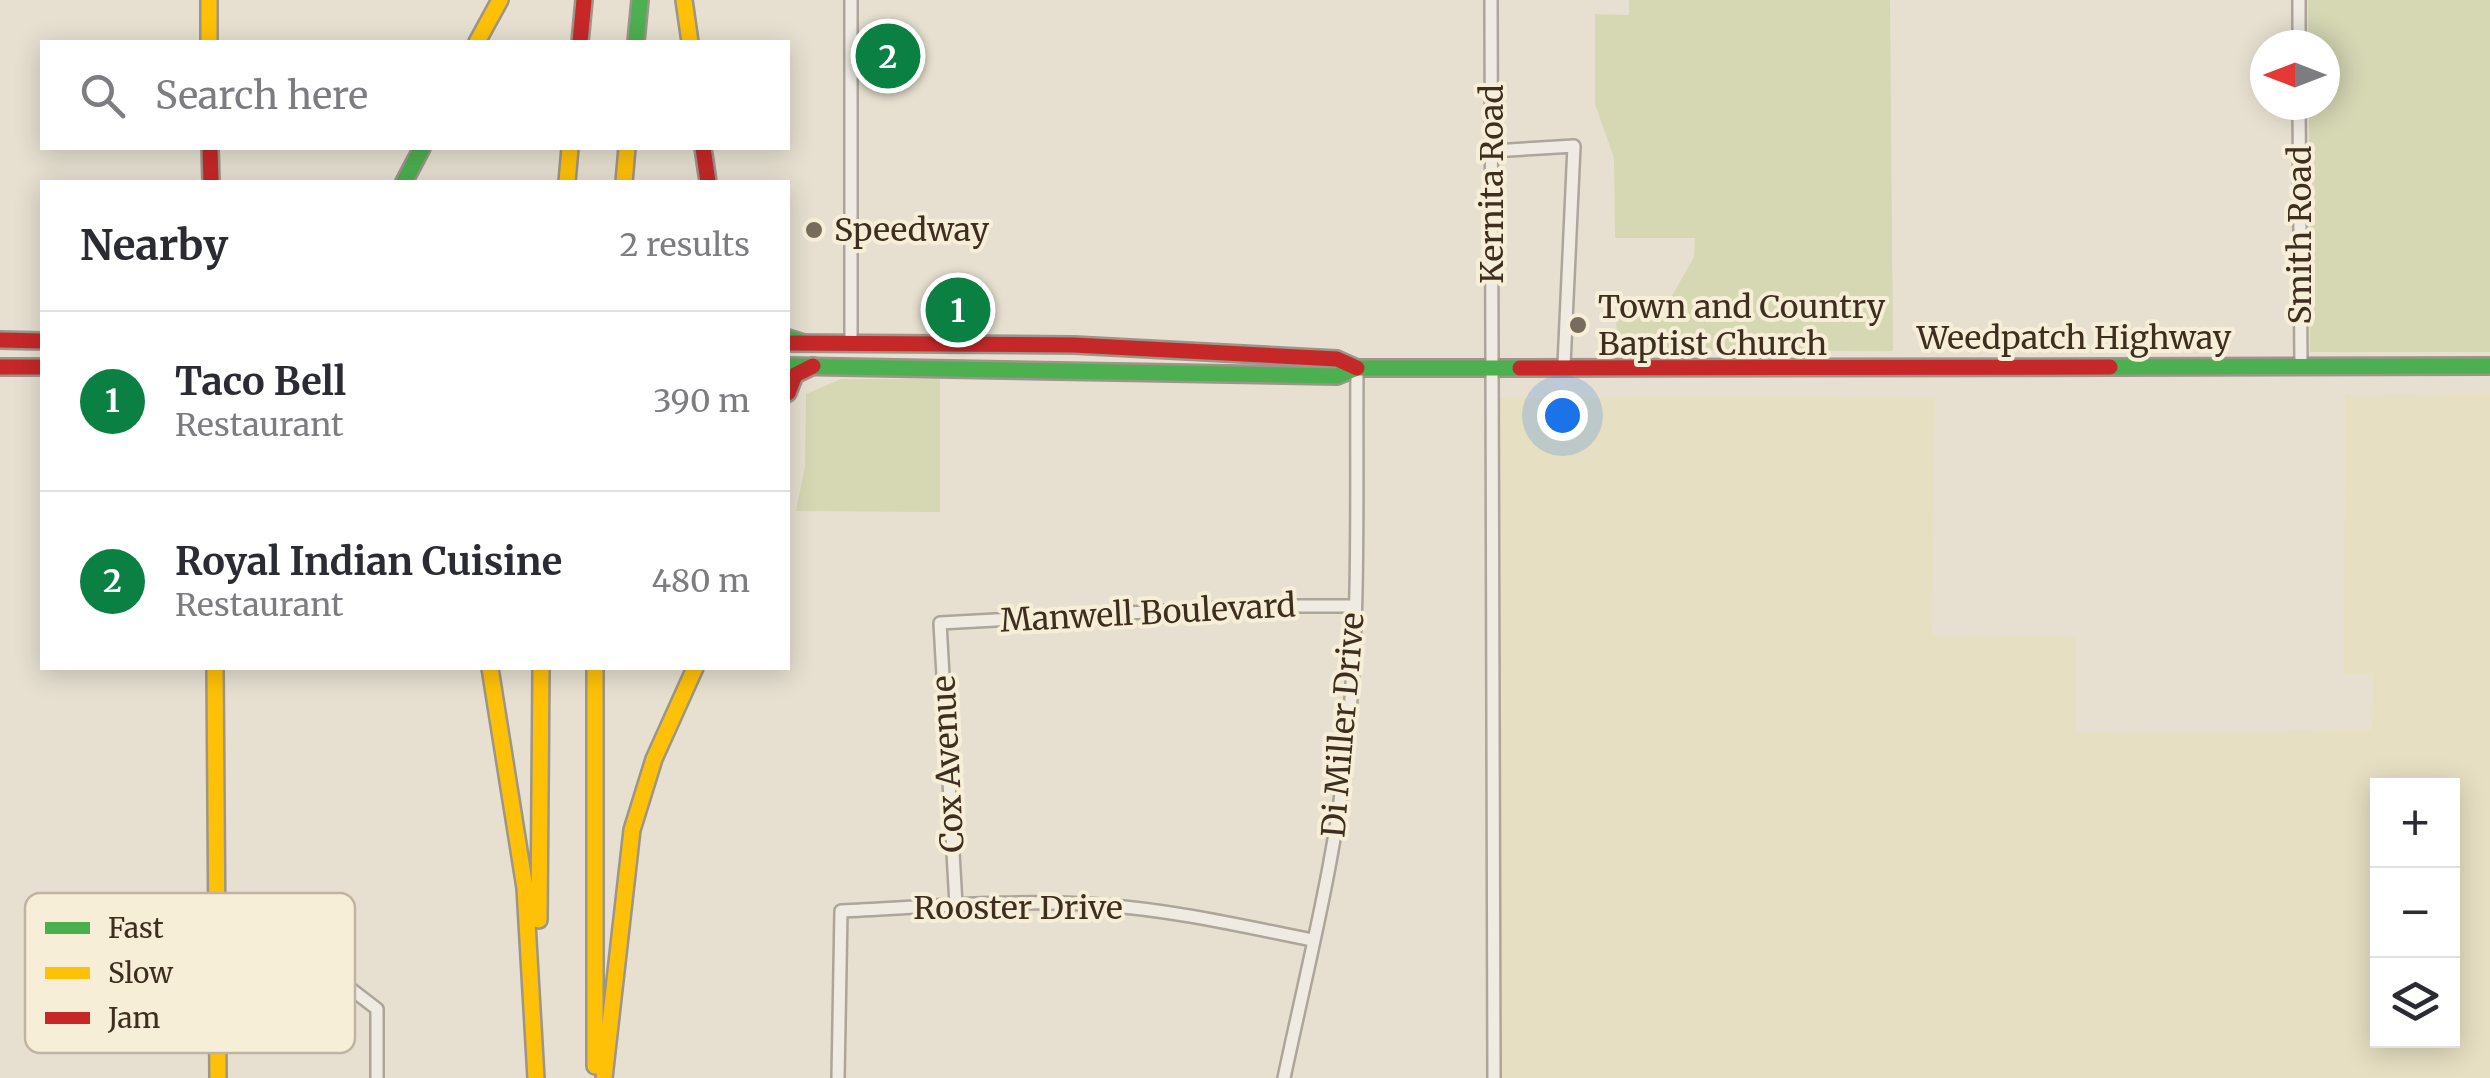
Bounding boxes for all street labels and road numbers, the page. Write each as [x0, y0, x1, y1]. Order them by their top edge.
street label: Kernita Road [1472, 84, 1512, 284]
street label: Smith Road [2280, 146, 2320, 324]
street label: Weedpatch Highway [1916, 318, 2232, 358]
street label: Manwell Boulevard [999, 585, 1297, 641]
street label: Di Miller Drive [1313, 611, 1373, 839]
street label: Cox Avenue [923, 674, 973, 854]
street label: Rooster Drive [913, 888, 1123, 928]

